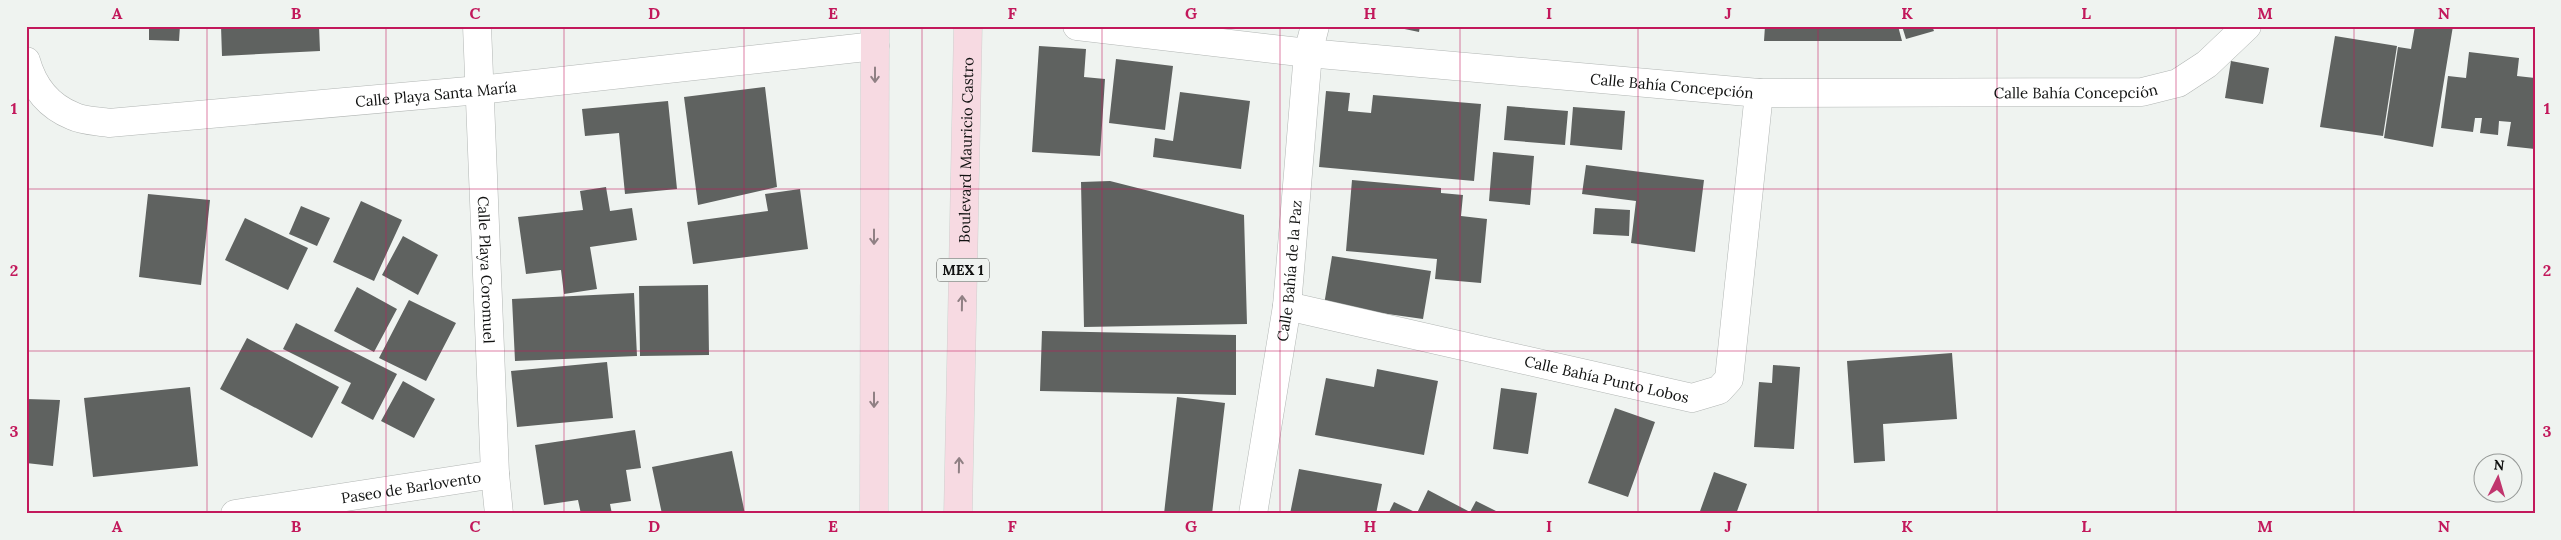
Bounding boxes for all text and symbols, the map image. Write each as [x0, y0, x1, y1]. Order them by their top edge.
text: A [112, 3, 123, 23]
text: B [291, 3, 302, 23]
text: C [469, 3, 481, 23]
text: D [648, 3, 660, 23]
text: E [828, 3, 838, 23]
text: F [1007, 3, 1017, 23]
text: G [1185, 3, 1197, 23]
text: H [1364, 3, 1377, 23]
text: I [1546, 3, 1552, 23]
text: J [1724, 3, 1732, 23]
text: K [1901, 3, 1913, 23]
text: L [2081, 3, 2091, 23]
text: M [2257, 3, 2273, 23]
text: N [2438, 3, 2450, 23]
street label: Boulevard Mauricio Castro [954, 57, 977, 243]
one-way arrow [870, 66, 880, 83]
street label: Calle Bahía Concepción [1589, 69, 1755, 102]
street label: Calle Playa Santa María [354, 76, 518, 110]
street label: Calle Bahía Concepción [1994, 79, 2160, 102]
text: 1 [11, 98, 17, 118]
text: 1 [2544, 98, 2550, 118]
street label: Calle Playa Coromuel [474, 196, 499, 344]
street label: Calle Bahía de la Paz [1272, 199, 1305, 343]
one-way arrow [869, 229, 879, 245]
road number: MEX 1 [937, 258, 989, 282]
text: 2 [10, 260, 18, 280]
text: 2 [2543, 260, 2551, 280]
one-way arrow [957, 295, 967, 311]
street label: Calle Bahía Punto Lobos [1523, 351, 1691, 407]
one-way arrow [869, 392, 879, 408]
text: 3 [10, 421, 19, 441]
text: 3 [2543, 421, 2552, 441]
north arrow [2474, 452, 2524, 502]
text: N [2493, 456, 2505, 475]
one-way arrow [954, 457, 964, 474]
street label: Paseo de Barlovento [340, 467, 482, 507]
text: A [112, 516, 123, 536]
text: B [291, 516, 302, 536]
text: C [469, 516, 481, 536]
text: D [648, 516, 660, 536]
text: E [828, 516, 838, 536]
text: F [1007, 516, 1017, 536]
text: G [1185, 516, 1197, 536]
text: H [1364, 516, 1377, 536]
text: I [1546, 516, 1552, 536]
text: J [1724, 516, 1732, 536]
text: K [1901, 516, 1913, 536]
text: L [2081, 516, 2091, 536]
text: M [2257, 516, 2273, 536]
text: N [2438, 516, 2450, 536]

